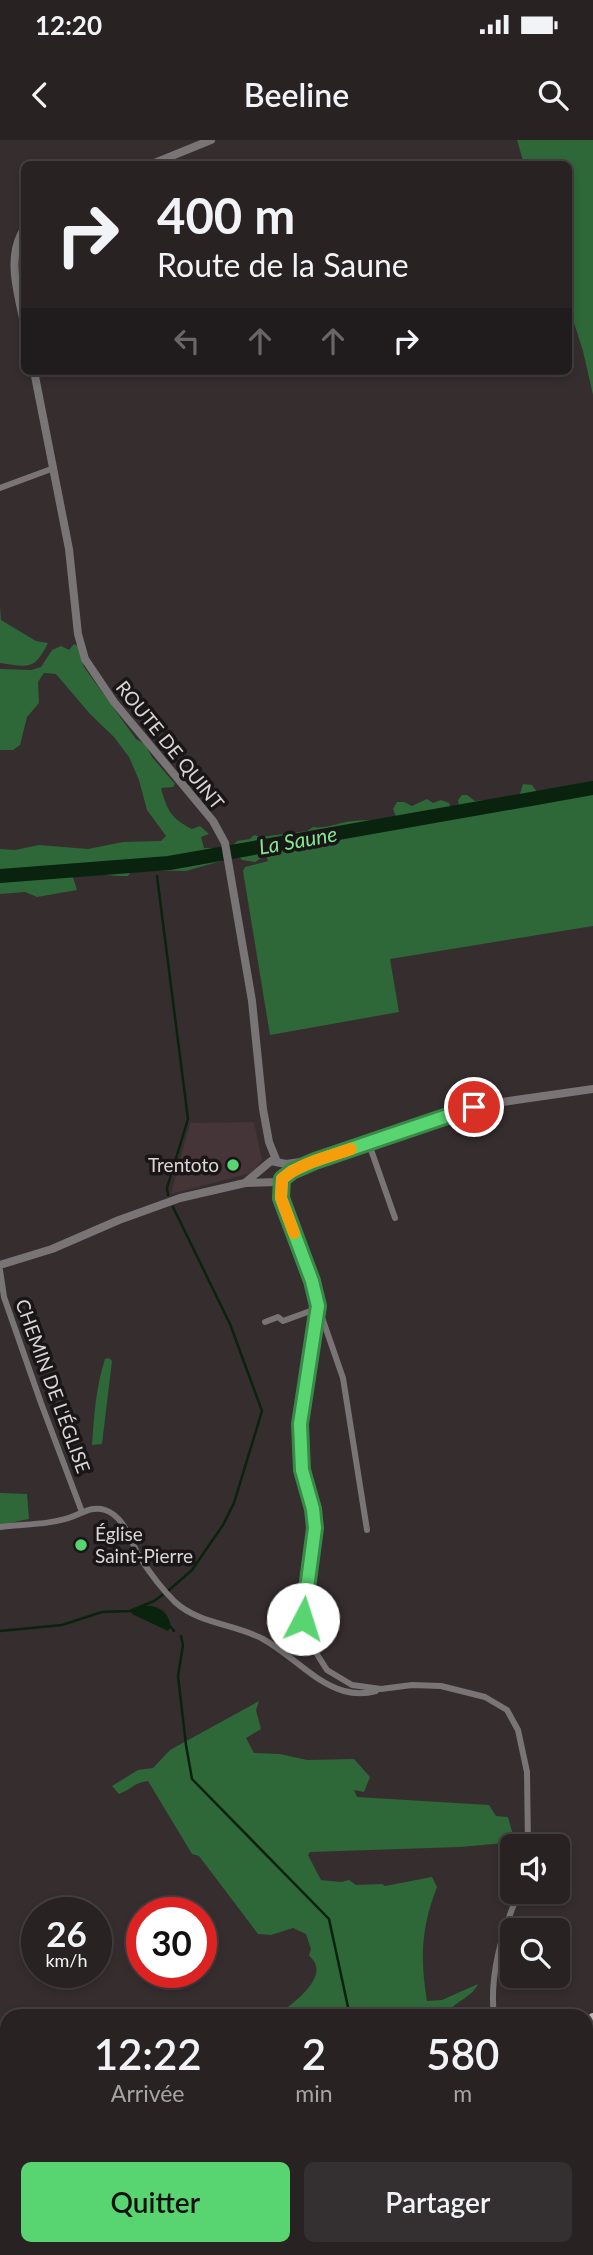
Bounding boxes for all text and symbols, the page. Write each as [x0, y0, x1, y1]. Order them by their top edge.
text: 12:20 [35, 9, 102, 41]
text: Beeline [244, 75, 349, 114]
icon: back [21, 76, 59, 114]
icon: search [534, 76, 572, 114]
text: 400 m [157, 186, 295, 244]
icon: right [42, 189, 133, 280]
text: Route de la Saune [157, 245, 409, 284]
icon: left [168, 322, 206, 360]
icon: ahead [241, 322, 279, 360]
icon: ahead [314, 322, 352, 360]
icon: right [387, 322, 425, 360]
street label: ROUTE DE QUINT [112, 676, 229, 814]
water label: La Saune [257, 820, 339, 859]
pin [444, 1077, 504, 1137]
icon: arrive [455, 1088, 493, 1126]
place label: Trentoto [148, 1153, 219, 1176]
marker: Trentoto [225, 1157, 241, 1173]
street label: CHEMIN DE L'ÉGLISE [11, 1296, 96, 1476]
place label: Église Saint-Pierre [95, 1522, 193, 1567]
marker: Église Saint-Pierre [73, 1537, 89, 1553]
position arrow [266, 1582, 340, 1656]
map controls [500, 1834, 570, 1988]
button: sound [500, 1834, 570, 1904]
speed limit sign: 30 [126, 1897, 217, 1988]
text: 26 [46, 1912, 87, 1954]
button: search [500, 1918, 570, 1988]
text: km/h [45, 1949, 88, 1971]
text: 12:22 [94, 2029, 202, 2079]
text: 2 [302, 2029, 326, 2079]
text: 580 [426, 2029, 499, 2079]
text: Arrivée [111, 2079, 184, 2107]
text: min [295, 2079, 333, 2107]
text: m [453, 2079, 472, 2107]
button: Quitter [21, 2162, 290, 2242]
button: Partager [304, 2162, 572, 2242]

